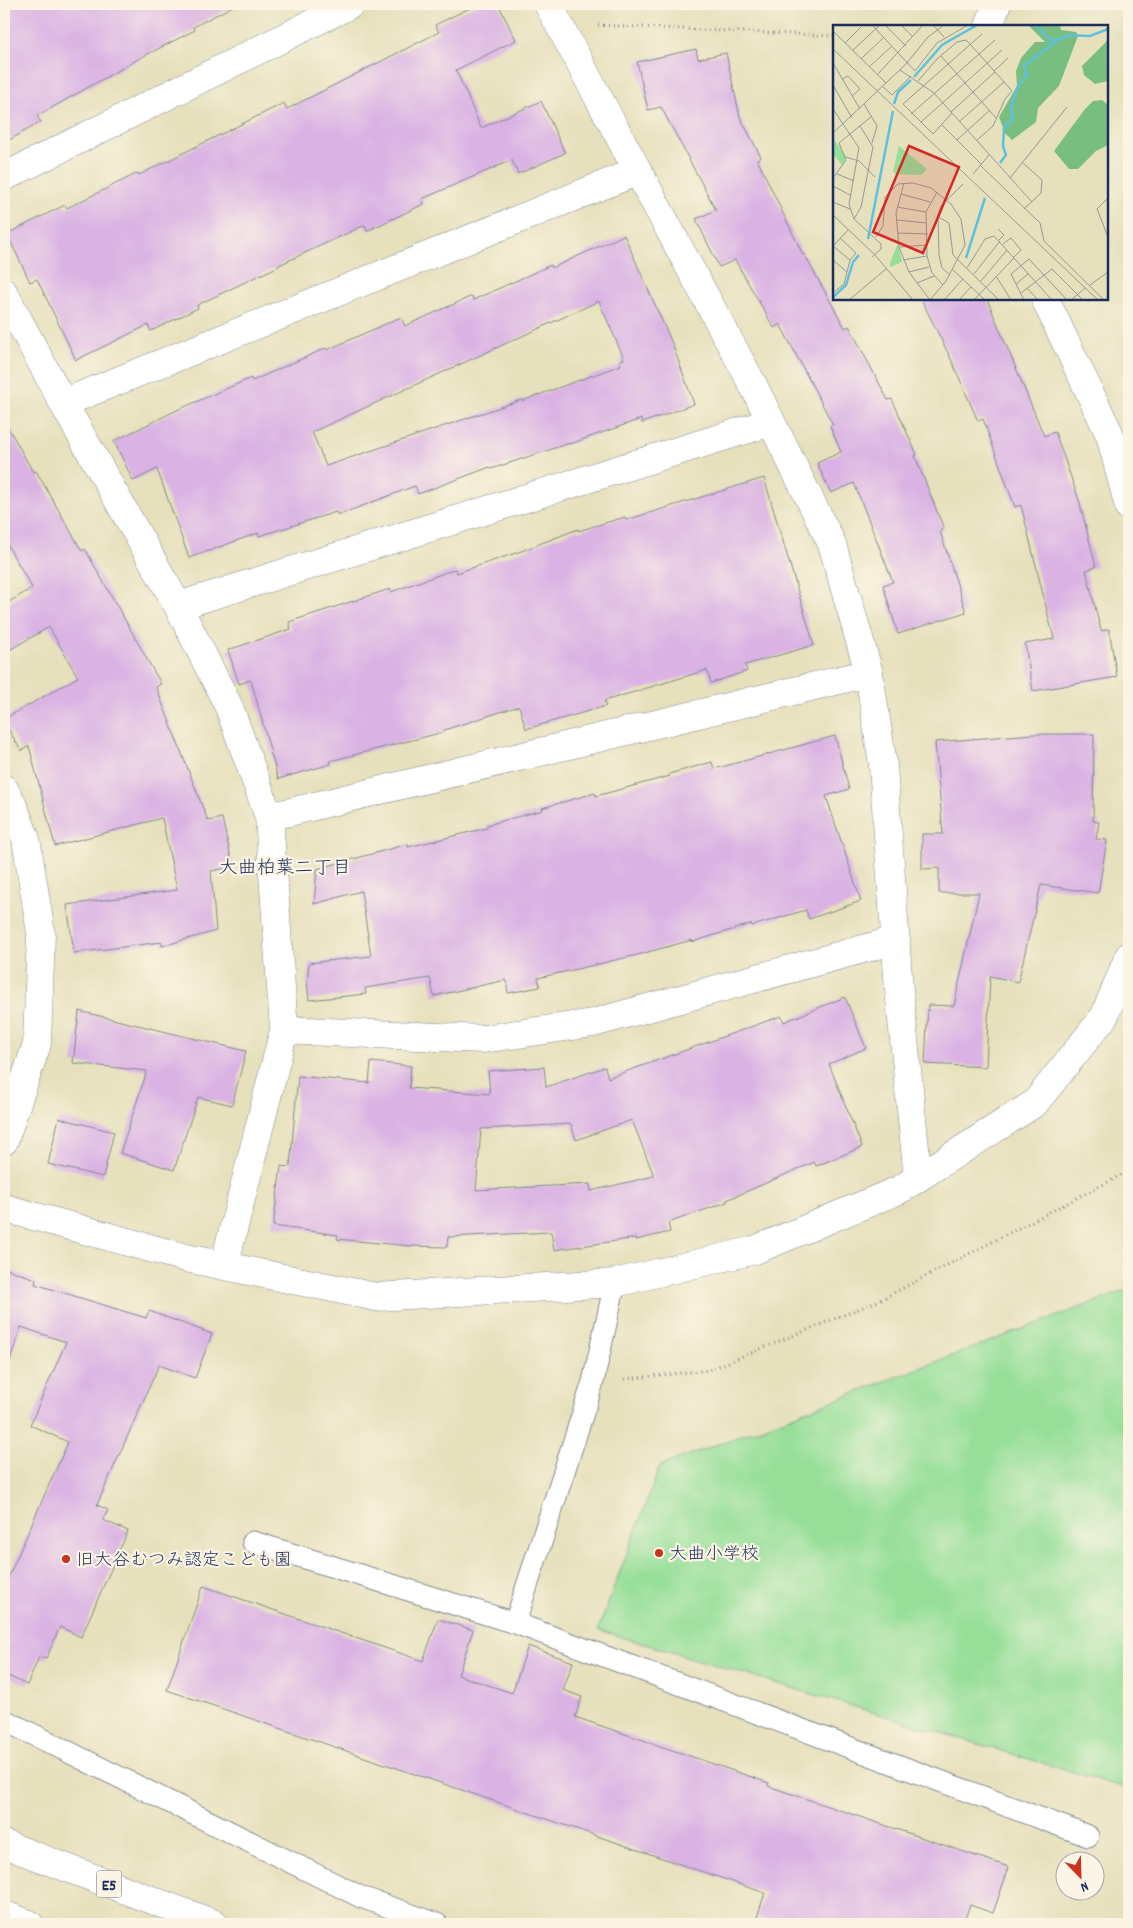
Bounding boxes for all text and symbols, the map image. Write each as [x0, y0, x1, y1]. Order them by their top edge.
inset map [833, 25, 1108, 300]
district label: 大曲柏葉二丁目 [218, 856, 352, 883]
place label: 大曲小学校 [669, 1543, 759, 1568]
marker: 大曲小学校 [653, 1547, 665, 1559]
place label: 旧大谷むつみ認定こども園 [76, 1549, 292, 1574]
marker: 旧大谷むつみ認定こども園 [60, 1553, 72, 1565]
north arrow [1056, 1850, 1106, 1900]
road number: E5 [96, 1870, 122, 1898]
text: N [1077, 1876, 1091, 1897]

